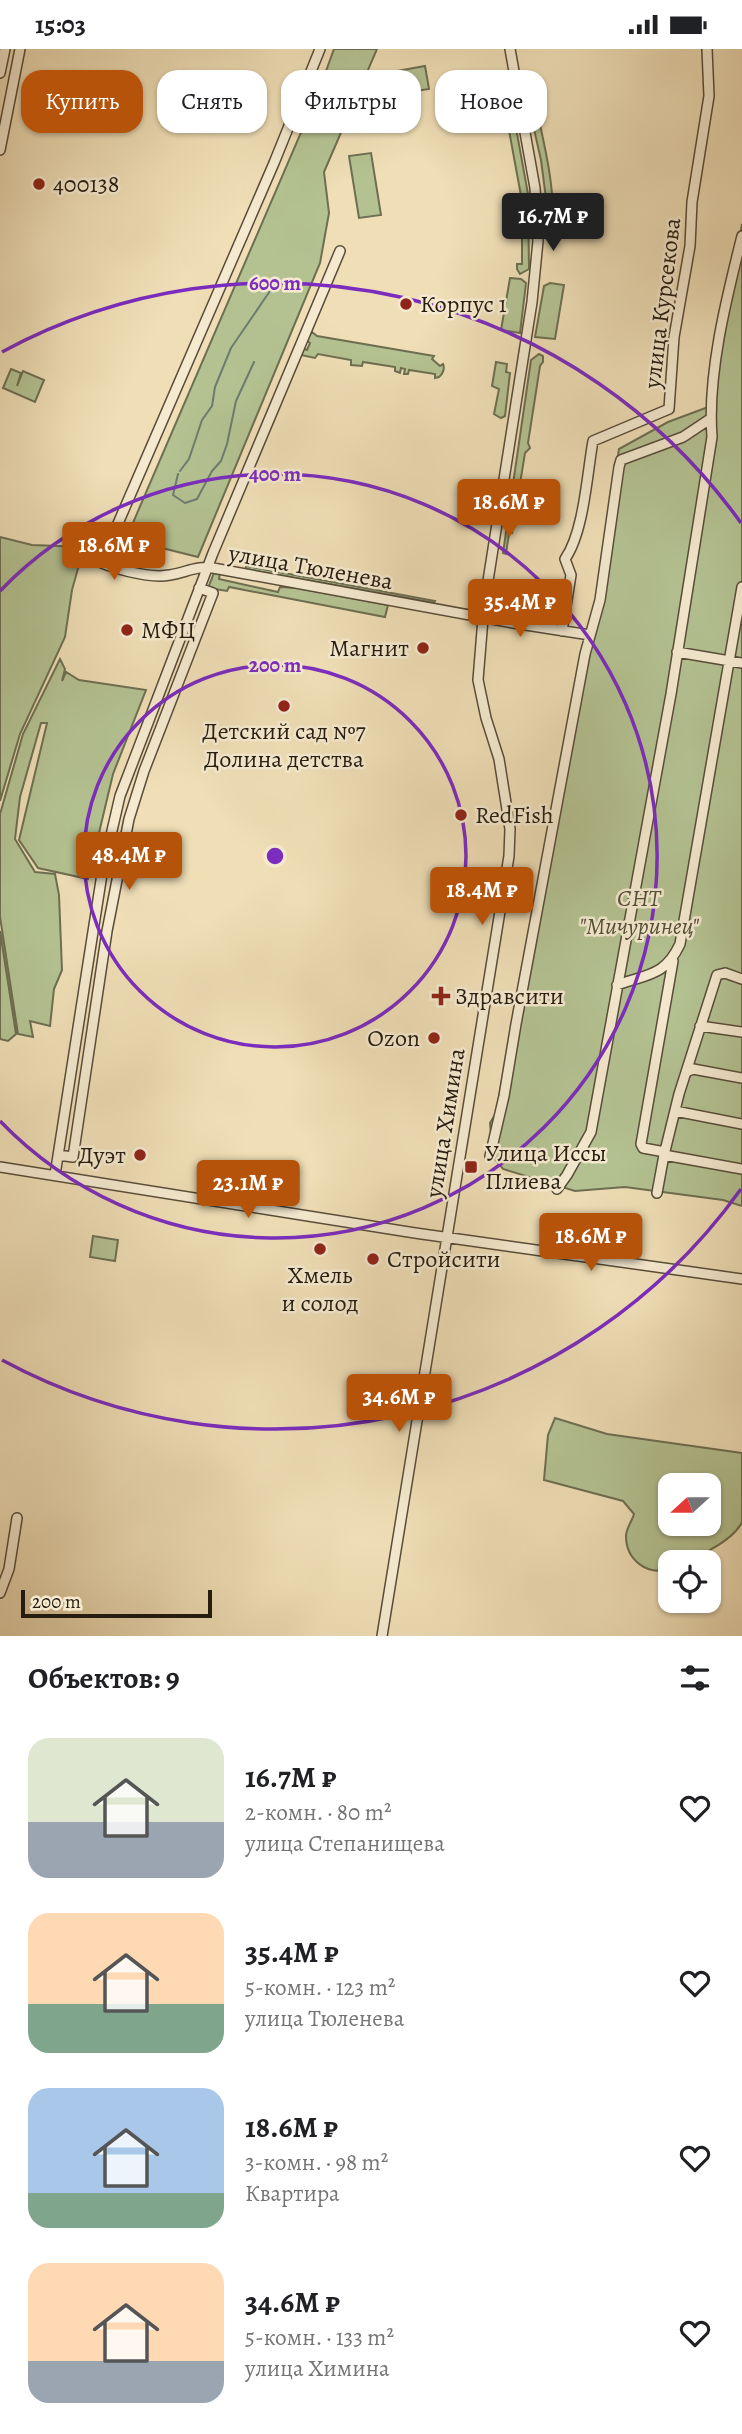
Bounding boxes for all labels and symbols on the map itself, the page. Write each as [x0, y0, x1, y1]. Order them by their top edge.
place label: 400138 [53, 168, 119, 200]
marker: 400138 [31, 176, 47, 192]
pin: 16.7M ₽ [488, 193, 618, 253]
street label: улица Курсекова [636, 216, 688, 391]
text: 600 m [249, 269, 301, 297]
place label: Корпус 1 [420, 288, 507, 320]
marker: Корпус 1 [398, 296, 414, 312]
text: 400 m [249, 460, 302, 488]
pin: 18.6M ₽ [444, 479, 574, 539]
pin: 18.6M ₽ [49, 523, 179, 582]
street label: улица Тюленева [225, 537, 396, 597]
pin: 35.4M ₽ [455, 579, 585, 639]
place label: МФЦ [141, 614, 195, 646]
marker: МФЦ [119, 622, 135, 638]
place label: Магнит [329, 632, 409, 664]
marker: Магнит [415, 640, 431, 656]
text: 200 m [249, 651, 302, 679]
marker: Детский сад №7 Долина детства [276, 698, 292, 714]
place label: Детский сад №7 Долина детства [202, 715, 367, 775]
place label: RedFish [475, 799, 554, 831]
marker: RedFish [453, 807, 469, 823]
pin: 48.4M ₽ [64, 833, 194, 892]
centre of rings [263, 844, 287, 868]
pin: 18.4M ₽ [417, 867, 547, 927]
park label: СНТ "Мичуринец" [579, 882, 700, 942]
place label: Здравсити [455, 980, 564, 1012]
marker: Здравсити [433, 988, 449, 1004]
place label: Ozon [367, 1022, 420, 1054]
marker: Ozon [426, 1030, 442, 1046]
street label: улица Химина [417, 1046, 473, 1201]
place label: Улица Иссы Плиева [485, 1137, 607, 1197]
place label: Дуэт [78, 1139, 126, 1171]
marker: Дуэт [132, 1147, 148, 1163]
marker: Улица Иссы Плиева [463, 1159, 479, 1175]
pin: 23.1M ₽ [183, 1161, 313, 1220]
pin: 18.6M ₽ [526, 1213, 656, 1273]
marker: Хмель и солод [312, 1241, 328, 1257]
place label: Стройсити [387, 1243, 501, 1275]
marker: Стройсити [365, 1251, 381, 1267]
place label: Хмель и солод [282, 1259, 358, 1319]
pin: 34.6M ₽ [334, 1375, 464, 1434]
north arrow [658, 1473, 721, 1537]
scale bar [21, 1587, 212, 1619]

